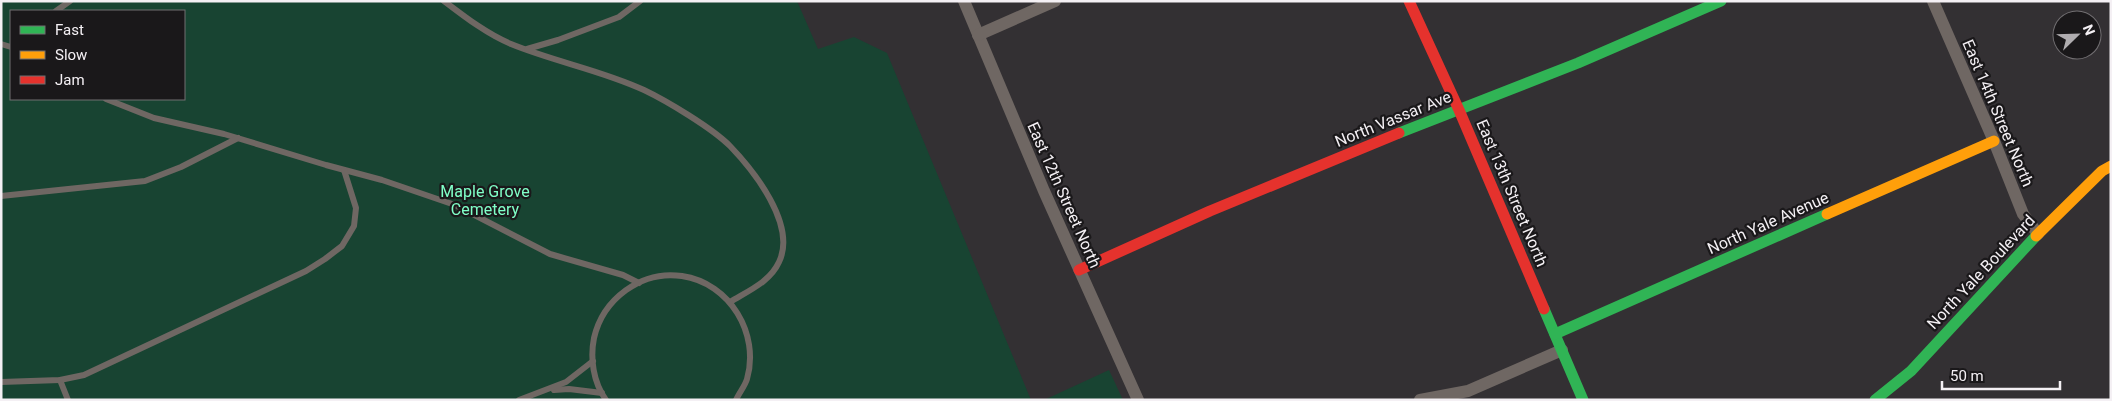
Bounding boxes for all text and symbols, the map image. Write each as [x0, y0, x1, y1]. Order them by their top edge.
legend [10, 10, 185, 100]
north arrow [2052, 10, 2102, 60]
text: Fast [55, 21, 84, 39]
text: N [2080, 22, 2098, 38]
street label: East 14th Street North [1958, 37, 2038, 189]
text: Slow [55, 46, 87, 64]
text: Jam [55, 71, 85, 89]
street label: North Vassar Ave [1332, 87, 1454, 151]
street label: East 13th Street North [1472, 117, 1552, 269]
street label: East 12th Street North [1023, 119, 1105, 271]
park label: Maple Grove Cemetery [440, 182, 530, 219]
street label: North Yale Avenue [1704, 188, 1832, 258]
street label: North Yale Boulevard [1923, 211, 2039, 333]
scale bar [1942, 358, 2060, 390]
text: 50 m [1950, 367, 1984, 385]

